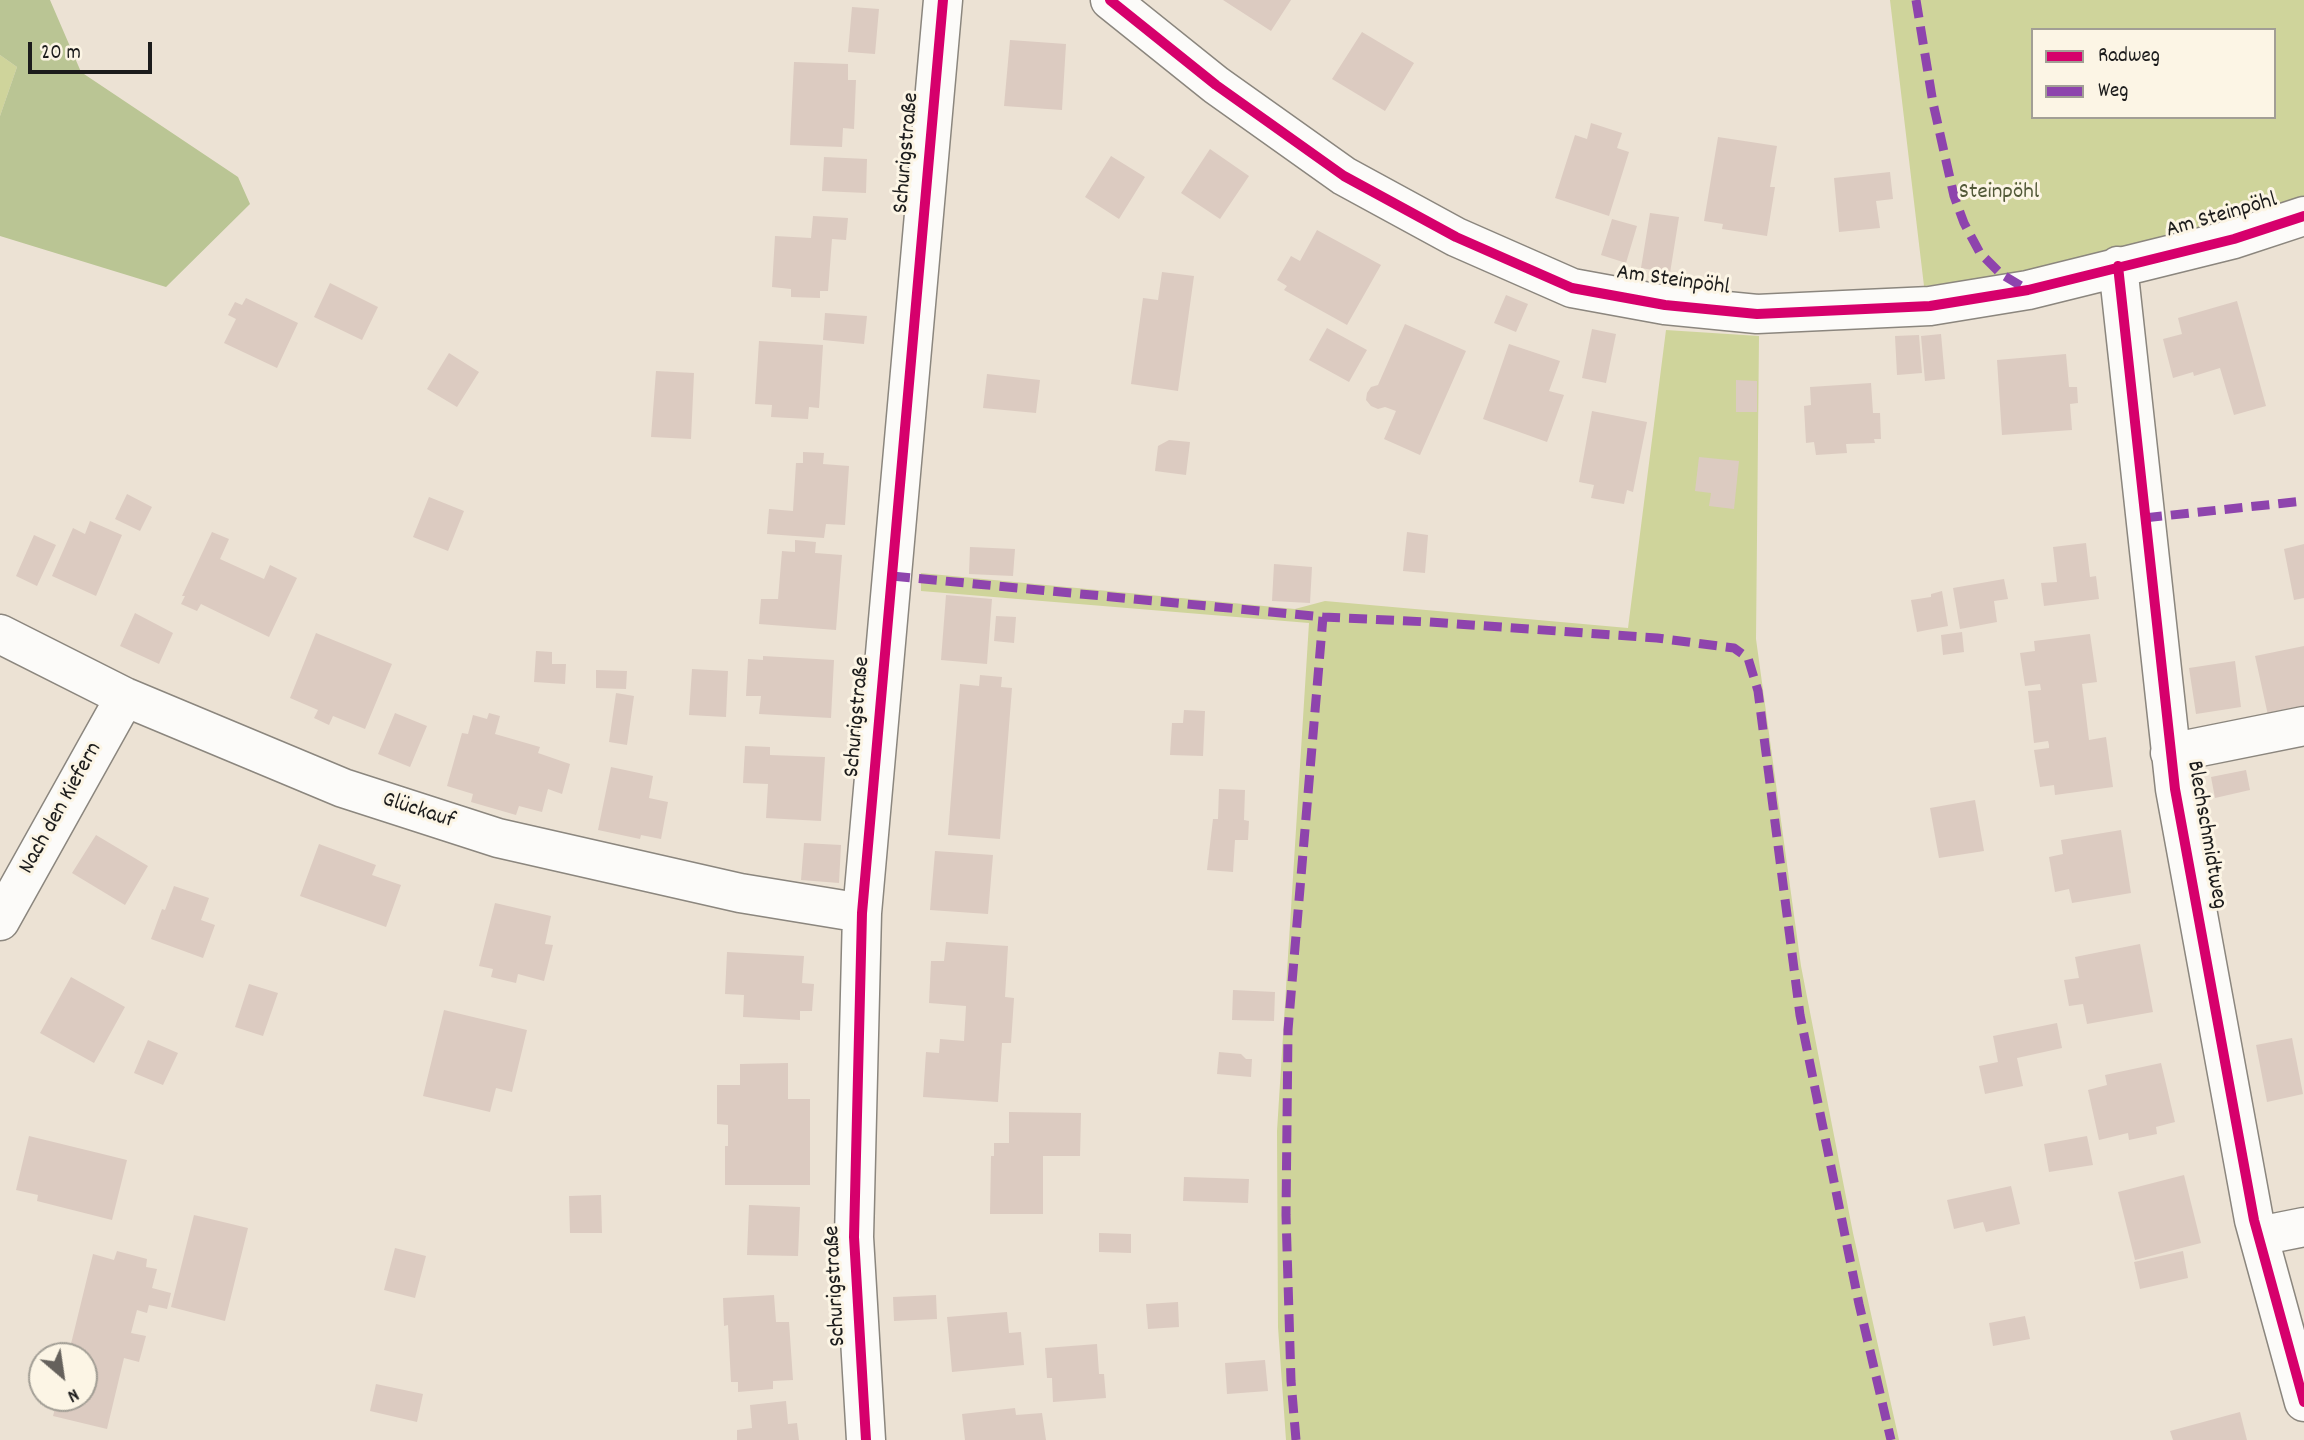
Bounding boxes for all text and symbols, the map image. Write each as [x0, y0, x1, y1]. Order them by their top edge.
scale bar [32, 28, 156, 72]
legend [2031, 28, 2276, 119]
text: 20 m [41, 39, 81, 69]
text: Radweg [2098, 42, 2160, 72]
text: Weg [2098, 77, 2129, 107]
street label: Schurigstraße [889, 91, 927, 215]
park label: Steinpöhl [1959, 180, 2039, 208]
street label: Am Steinpöhl [2163, 188, 2281, 246]
street label: Am Steinpöhl [1615, 260, 1731, 304]
street label: Schurigstraße [840, 655, 878, 779]
street label: Nach den Kiefern [14, 738, 110, 880]
street label: Blechschmidtweg [2178, 759, 2232, 911]
street label: Glückauf [378, 787, 458, 837]
street label: Schurigstraße [820, 1225, 854, 1347]
north arrow [28, 1342, 98, 1412]
text: N [62, 1380, 83, 1408]

